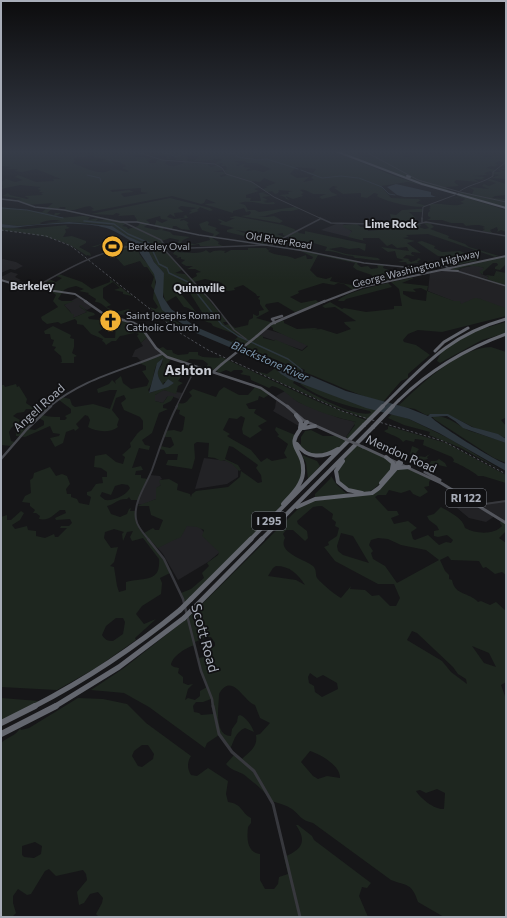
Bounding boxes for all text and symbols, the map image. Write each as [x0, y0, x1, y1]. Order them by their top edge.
district label: Lime Rock [365, 217, 418, 230]
street label: Old River Road [245, 229, 313, 251]
sports icon: Berkeley Oval [99, 233, 125, 259]
place label: Berkeley Oval [128, 240, 190, 252]
street label: George Washington Highway [351, 246, 481, 290]
district label: Berkeley [10, 279, 54, 292]
district label: Quinnville [173, 281, 225, 294]
church icon: Saint Josephs Roman Catholic Church [98, 308, 124, 334]
place label: Saint Josephs Roman Catholic Church [126, 309, 220, 333]
water label: Blackstone River [230, 338, 311, 384]
district label: Ashton [164, 361, 212, 378]
street label: Angell Road [10, 381, 67, 434]
street label: Mendon Road [364, 431, 439, 475]
road number: RI 122 [446, 489, 486, 507]
road number: I 295 [252, 512, 286, 530]
street label: Scott Road [188, 602, 223, 674]

